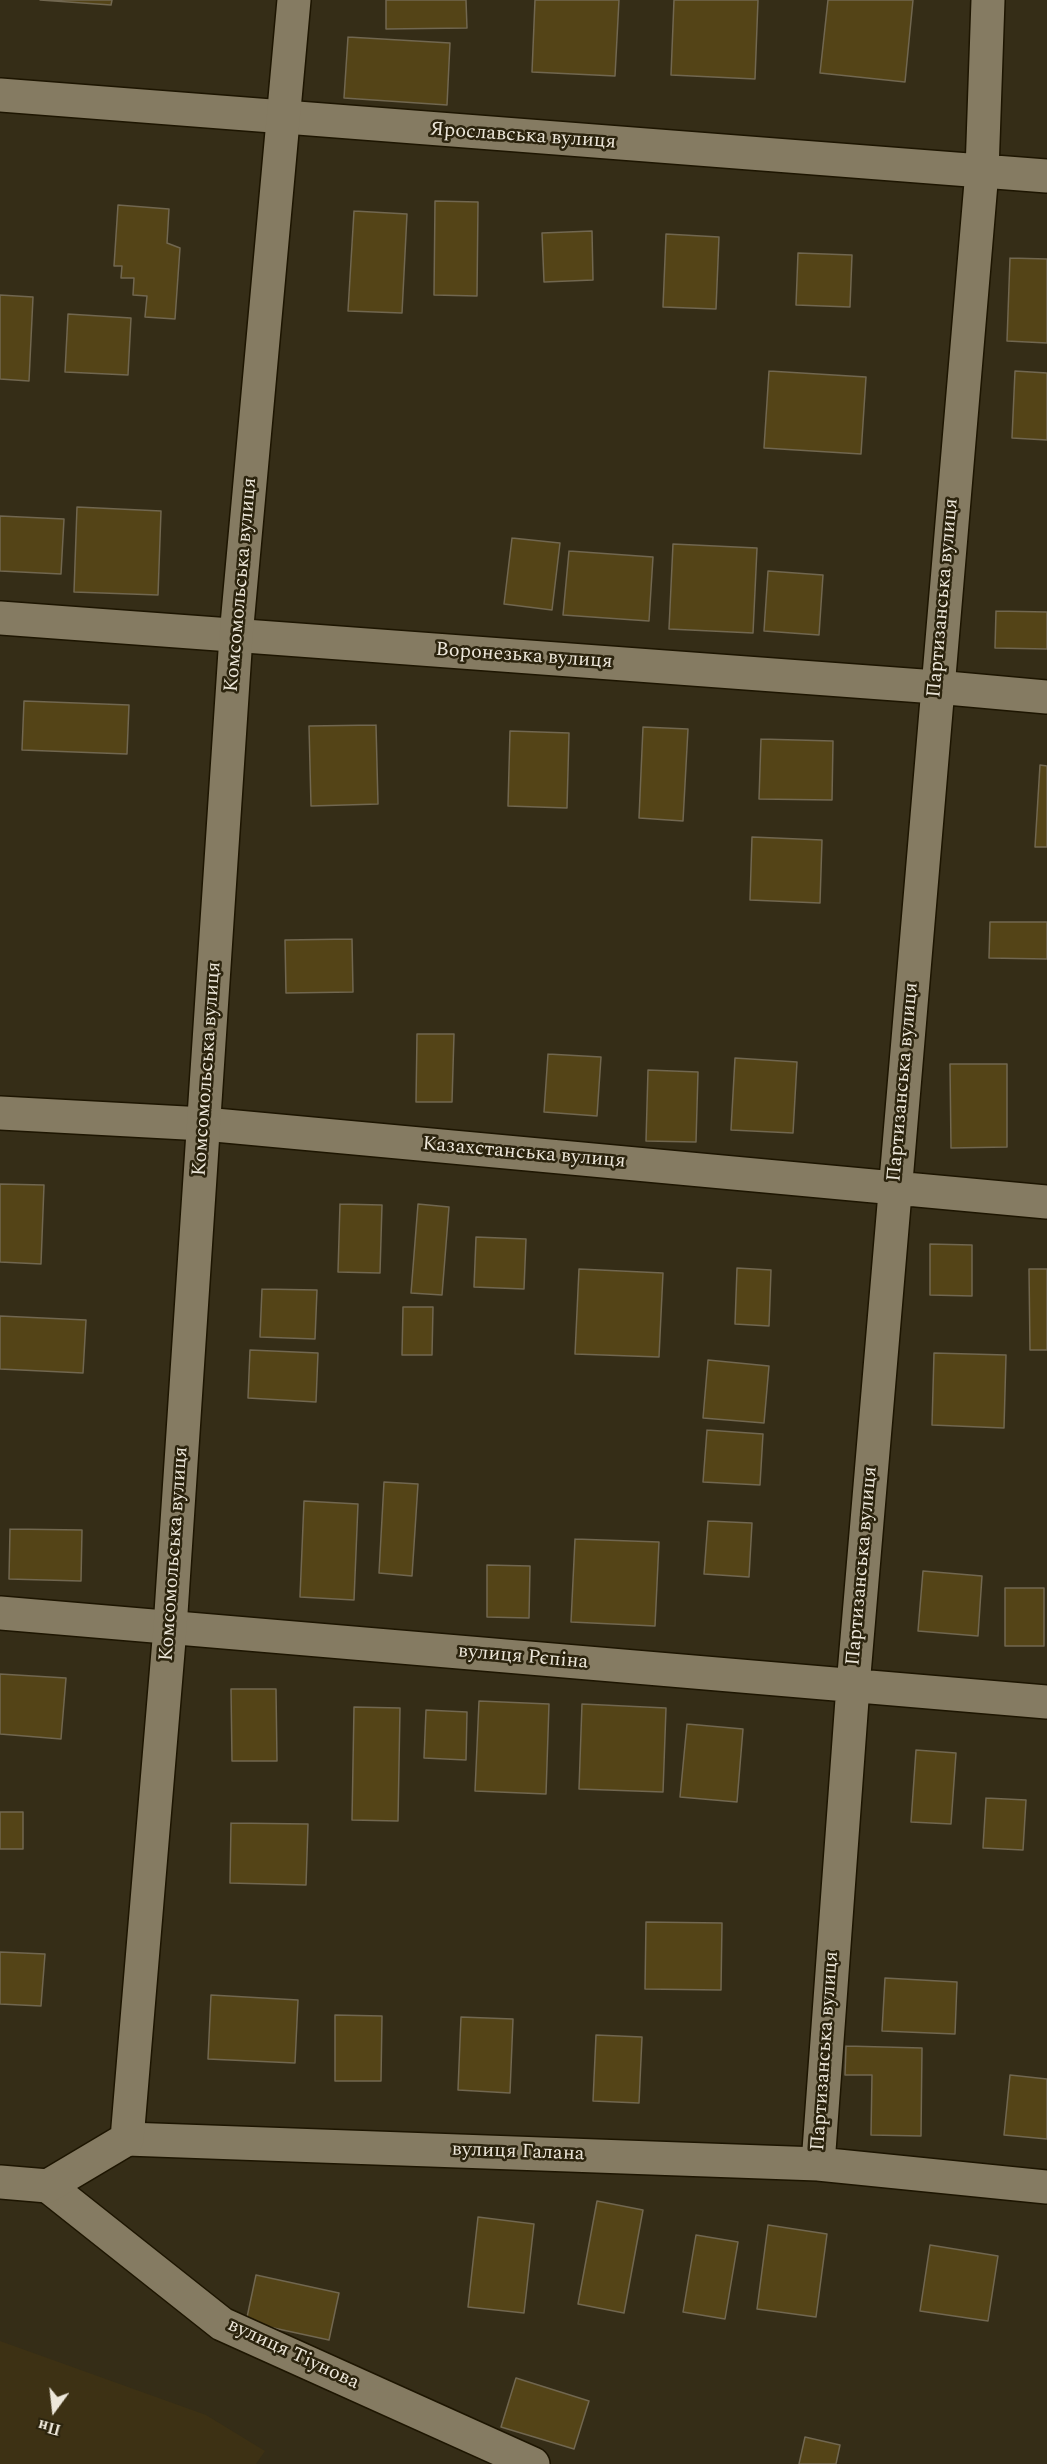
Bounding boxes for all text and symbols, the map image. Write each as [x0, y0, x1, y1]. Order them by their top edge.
street label: Ярославська вулиця [429, 119, 617, 155]
street label: Комсомольська вулиця [221, 477, 263, 693]
street label: Партизанська вулиця [923, 497, 965, 699]
street label: Воронезька вулиця [435, 639, 613, 675]
street label: Комсомольська вулиця [189, 961, 227, 1177]
street label: Партизанська вулиця [883, 981, 925, 1183]
street label: Казахстанська вулиця [421, 1133, 627, 1175]
street label: Комсомольська вулиця [156, 1446, 194, 1662]
street label: Партизанська вулиця [842, 1465, 884, 1667]
street label: вулиця Рєпіна [457, 1640, 589, 1676]
street label: Партизанська вулиця [807, 1950, 845, 2152]
street label: вулиця Галана [451, 2139, 585, 2167]
street label: вулиця Тіунова [223, 2314, 363, 2396]
north arrow [24, 2380, 84, 2440]
text: Пн [35, 2413, 64, 2442]

